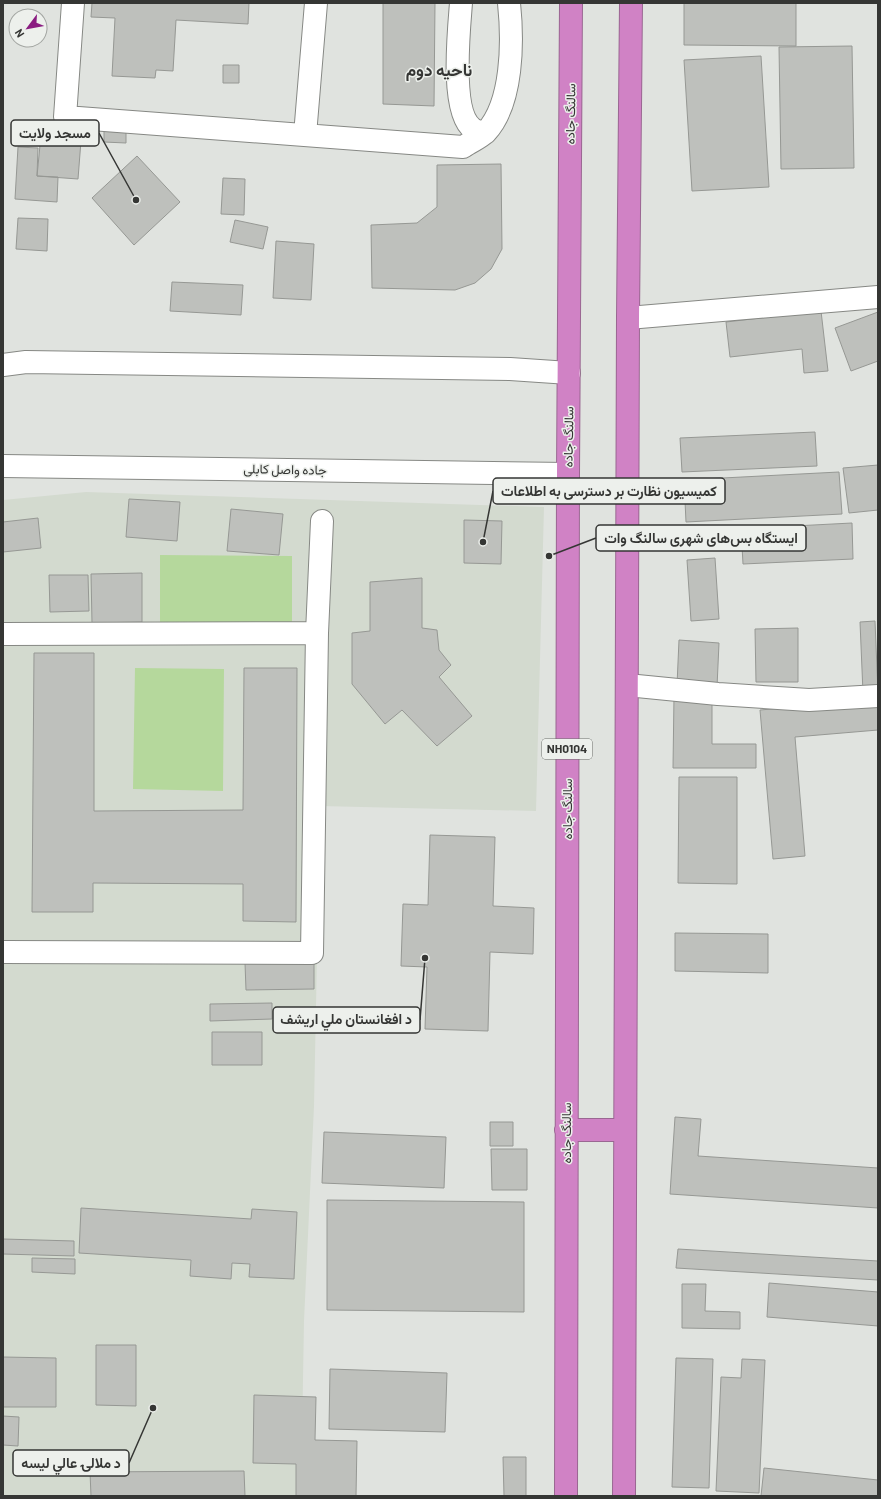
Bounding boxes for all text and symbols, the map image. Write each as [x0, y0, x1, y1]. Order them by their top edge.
north arrow [8, 8, 48, 48]
text: N [12, 27, 27, 40]
district label: ناحیه دوم [406, 59, 472, 81]
street label: سالنگ جاده [561, 83, 579, 145]
callout: مسجد ولایت [11, 120, 99, 146]
text: مسجد ولایت [19, 124, 91, 142]
street label: سالنگ جاده [559, 406, 577, 468]
street label: جاده واصل کابلی [243, 460, 327, 479]
callout: کمیسیون نظارت بر دسترسی به اطلاعات [493, 478, 725, 504]
text: کمیسیون نظارت بر دسترسی به اطلاعات [501, 482, 717, 500]
callout: ایستگاه بس‌های شهری سالنگ وات [596, 525, 806, 551]
text: ایستگاه بس‌های شهری سالنگ وات [604, 529, 798, 547]
road number: NH0104 [542, 739, 592, 759]
street label: سالنگ جاده [559, 778, 575, 840]
callout: د افغانستان ملي اریشف [273, 1007, 420, 1033]
text: د افغانستان ملي اریشف [280, 1010, 412, 1031]
street label: سالنگ جاده [558, 1102, 574, 1164]
callout: د ملالۍ عالي لیسه [13, 1450, 129, 1476]
text: د ملالۍ عالي لیسه [21, 1454, 121, 1475]

